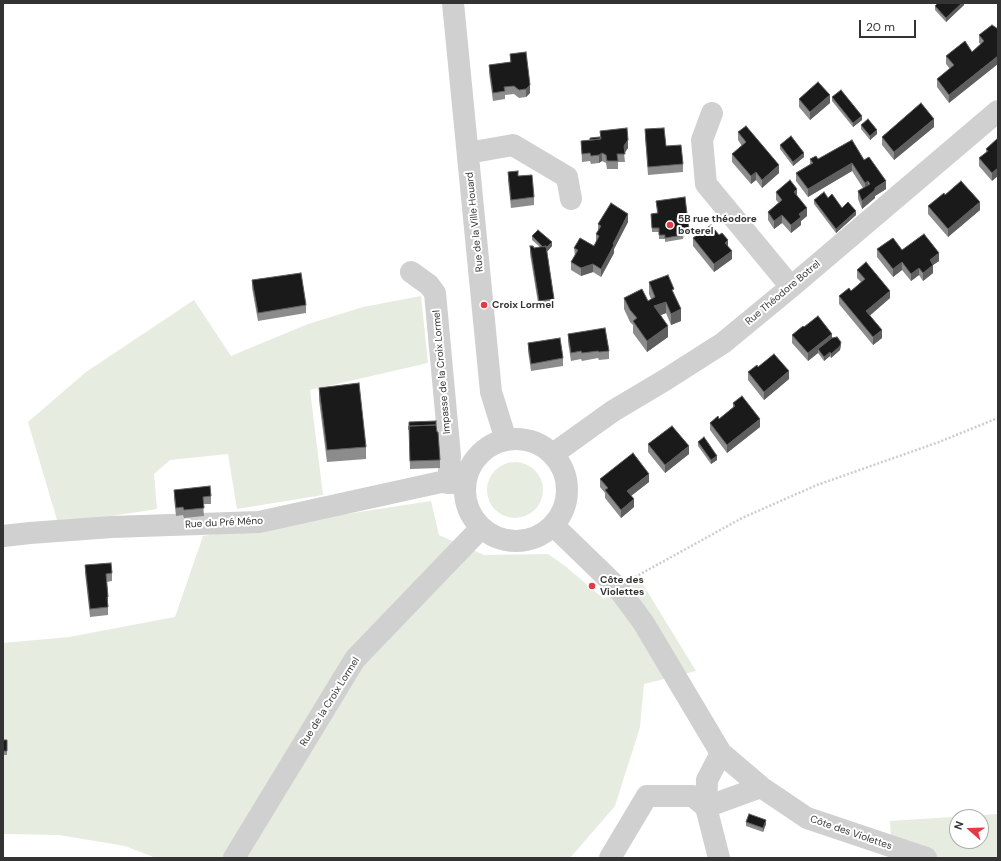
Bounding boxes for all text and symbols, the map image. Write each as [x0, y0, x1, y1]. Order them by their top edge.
scale bar [861, 12, 918, 38]
text: 20 m [866, 19, 895, 35]
street label: Rue de la Ville Houard [464, 171, 486, 273]
place label: 5B rue théodore boterel [678, 213, 757, 236]
marker: 5B rue théodore boterel [665, 220, 675, 230]
street label: Rue Théodore Botrel [743, 258, 823, 328]
place label: Croix Lormel [492, 299, 554, 311]
marker: Croix Lormel [479, 300, 489, 310]
street label: Impasse de la Croix Lormel [431, 310, 453, 434]
street label: Rue du Pré Méno [185, 515, 263, 531]
place label: Côte des Violettes [600, 574, 644, 598]
marker: Côte des Violettes [587, 581, 597, 591]
street label: Rue de la Croix Lormel [298, 655, 362, 749]
north arrow [949, 809, 989, 849]
street label: Côte des Violettes [808, 813, 894, 853]
text: N [951, 819, 967, 831]

